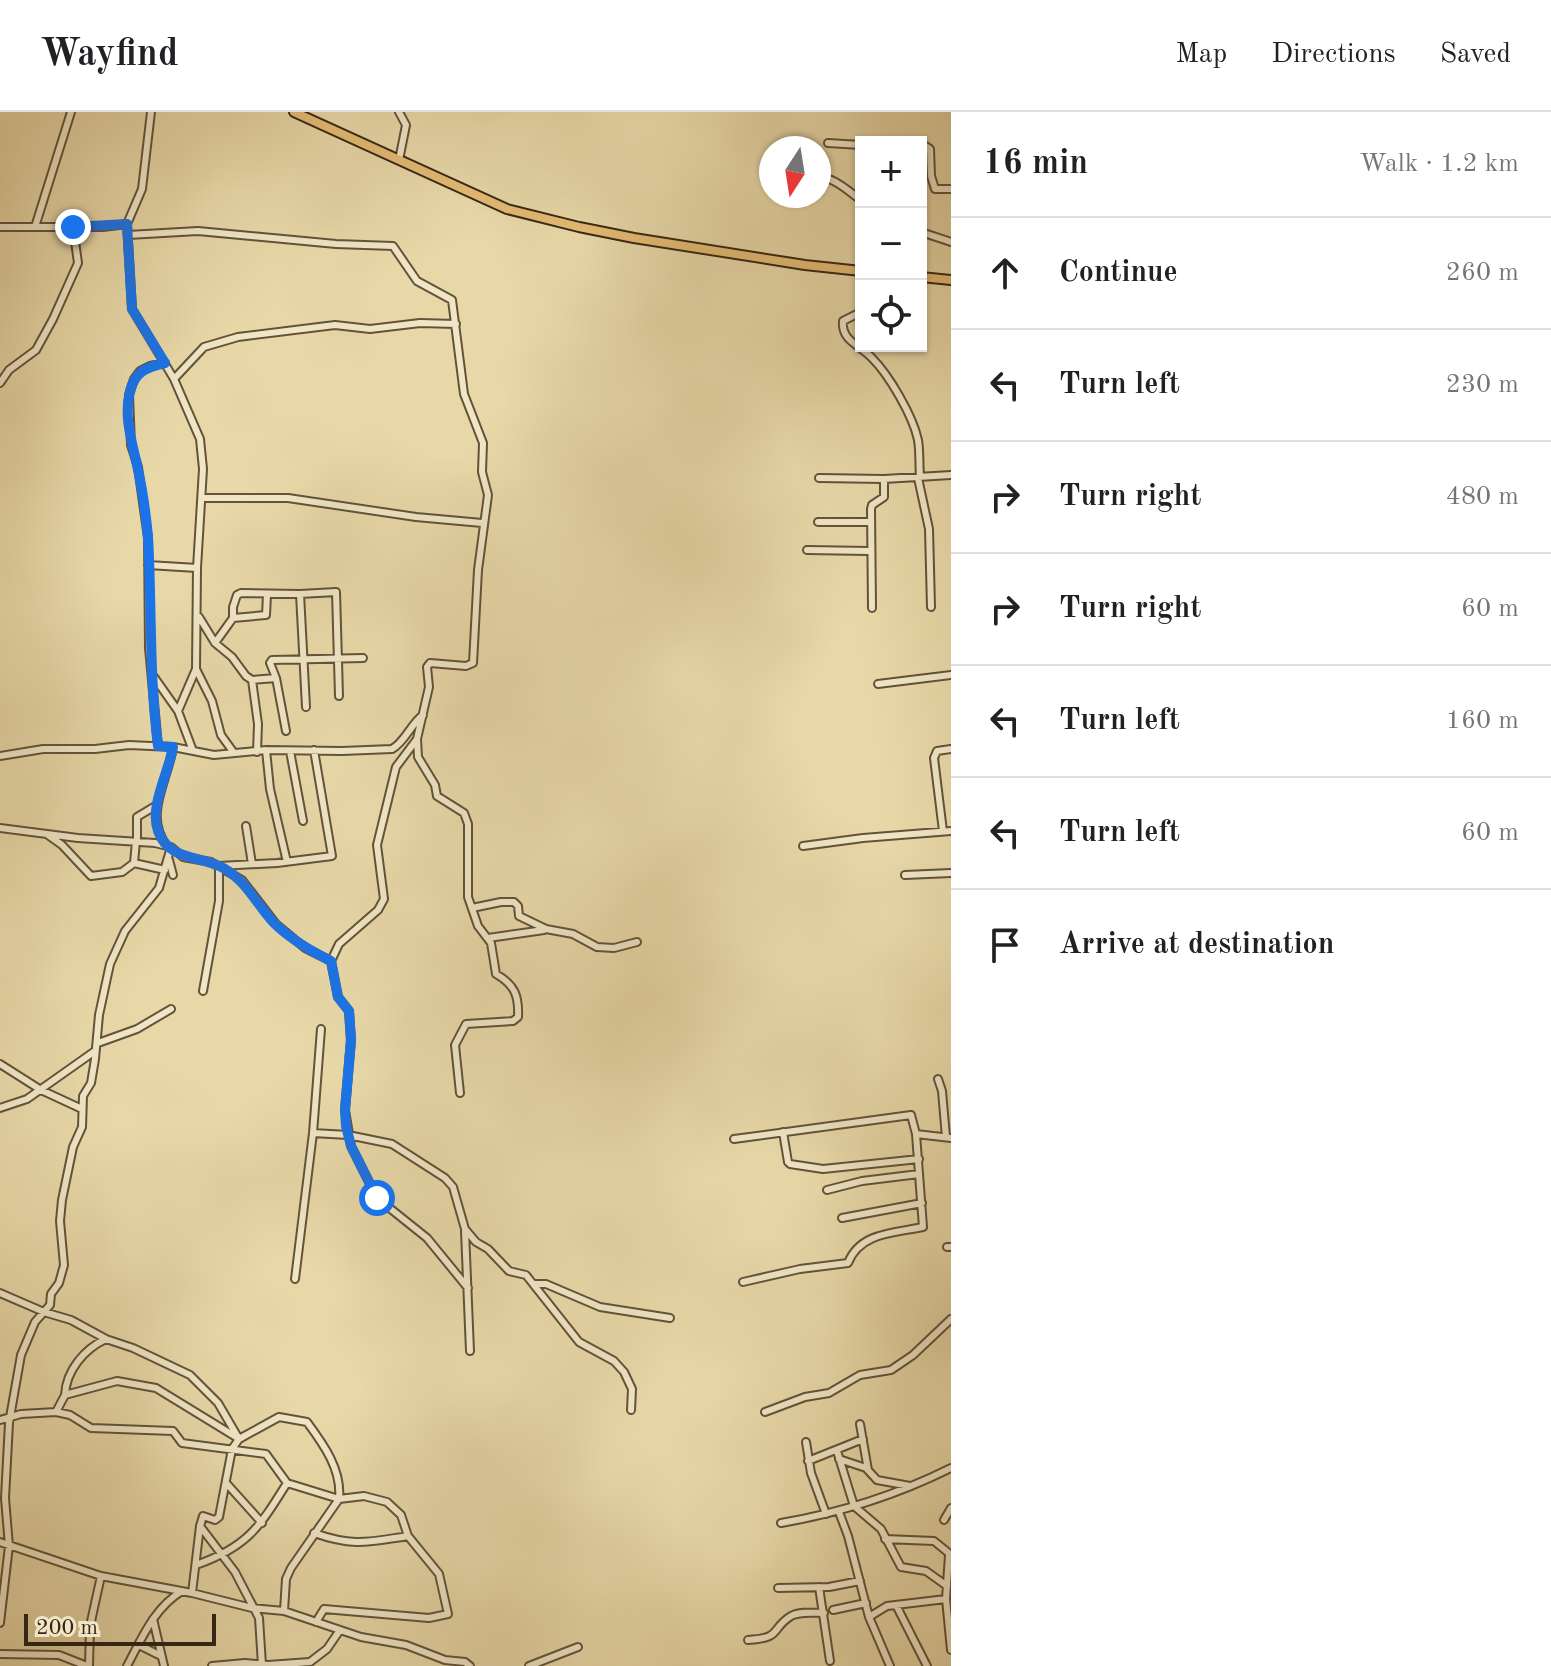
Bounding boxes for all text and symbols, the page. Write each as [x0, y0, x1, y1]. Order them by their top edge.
text: Wayfind [40, 36, 178, 74]
text: Map [1175, 41, 1227, 69]
text: Directions [1271, 41, 1396, 69]
text: Saved [1440, 41, 1511, 69]
north arrow [759, 136, 831, 208]
map controls [855, 136, 927, 352]
button: + [855, 136, 927, 208]
text: 16 min [983, 147, 1088, 181]
text: Walk · 1.2 km [1359, 151, 1519, 177]
button: − [855, 208, 927, 280]
route end [55, 209, 91, 245]
icon: ahead [983, 251, 1027, 295]
text: Continue [1059, 258, 1178, 288]
text: 260 m [1446, 260, 1519, 286]
button: locate [855, 280, 927, 352]
icon: left [983, 363, 1027, 407]
text: Turn left [1059, 370, 1180, 400]
text: 230 m [1446, 372, 1519, 398]
icon: right [983, 475, 1027, 519]
text: Turn right [1059, 482, 1201, 512]
text: 480 m [1446, 484, 1519, 510]
icon: right [983, 587, 1027, 631]
text: Turn right [1059, 594, 1201, 624]
text: 60 m [1461, 596, 1519, 622]
icon: left [983, 699, 1027, 743]
text: Turn left [1059, 706, 1180, 736]
text: 160 m [1446, 708, 1519, 734]
icon: left [983, 811, 1027, 855]
text: Turn left [1059, 818, 1180, 848]
text: 60 m [1461, 820, 1519, 846]
icon: arrive [983, 923, 1027, 967]
text: Arrive at destination [1059, 930, 1334, 960]
route start [359, 1180, 395, 1216]
scale bar [24, 1610, 216, 1646]
text: 200 m [36, 1617, 98, 1639]

